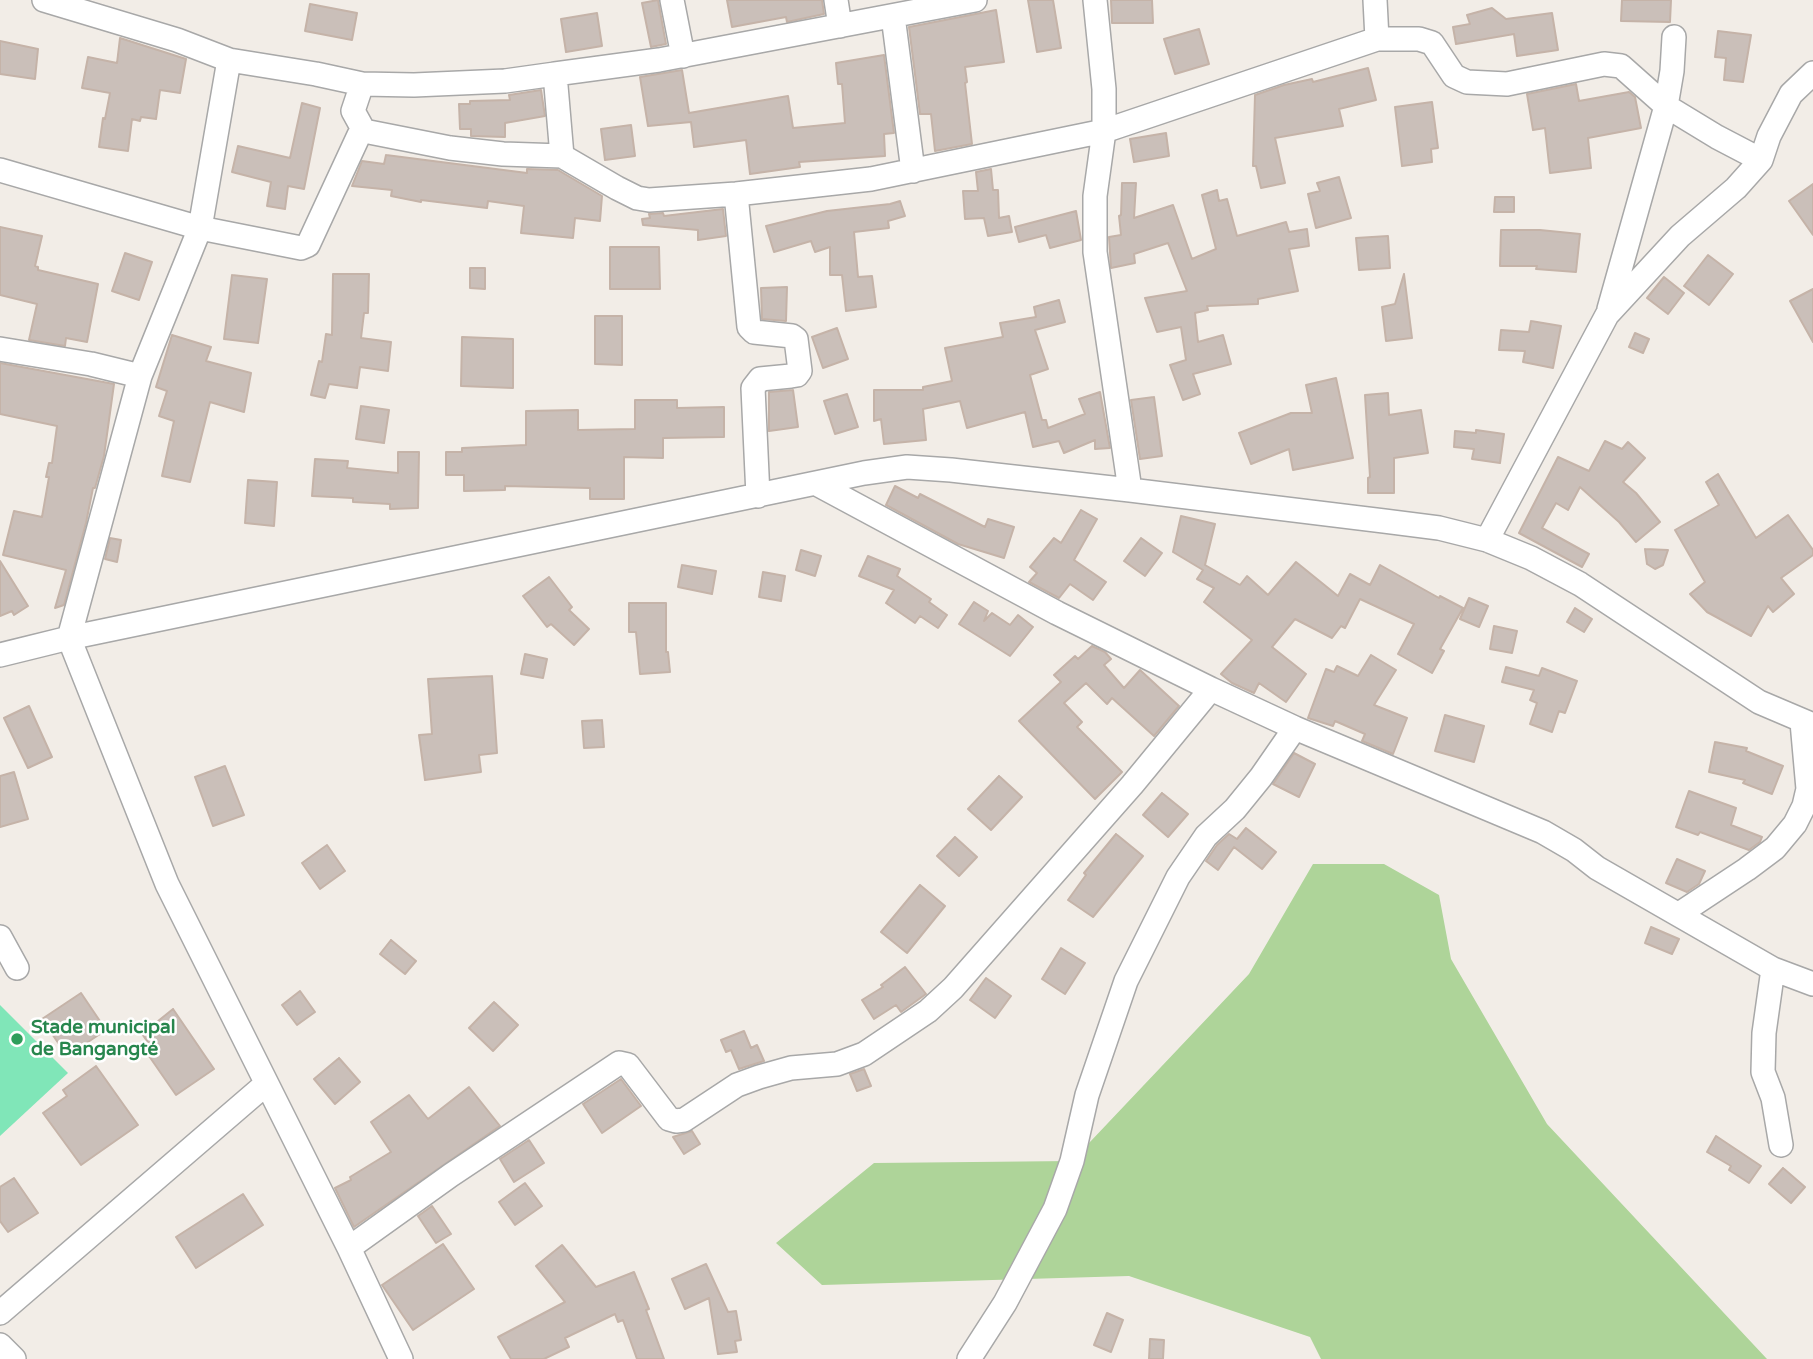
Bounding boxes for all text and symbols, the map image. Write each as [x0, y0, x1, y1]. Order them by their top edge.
place label: Stade municipal de Bangangté [31, 1017, 175, 1061]
marker: Stade municipal de Bangangté [9, 1031, 25, 1047]

